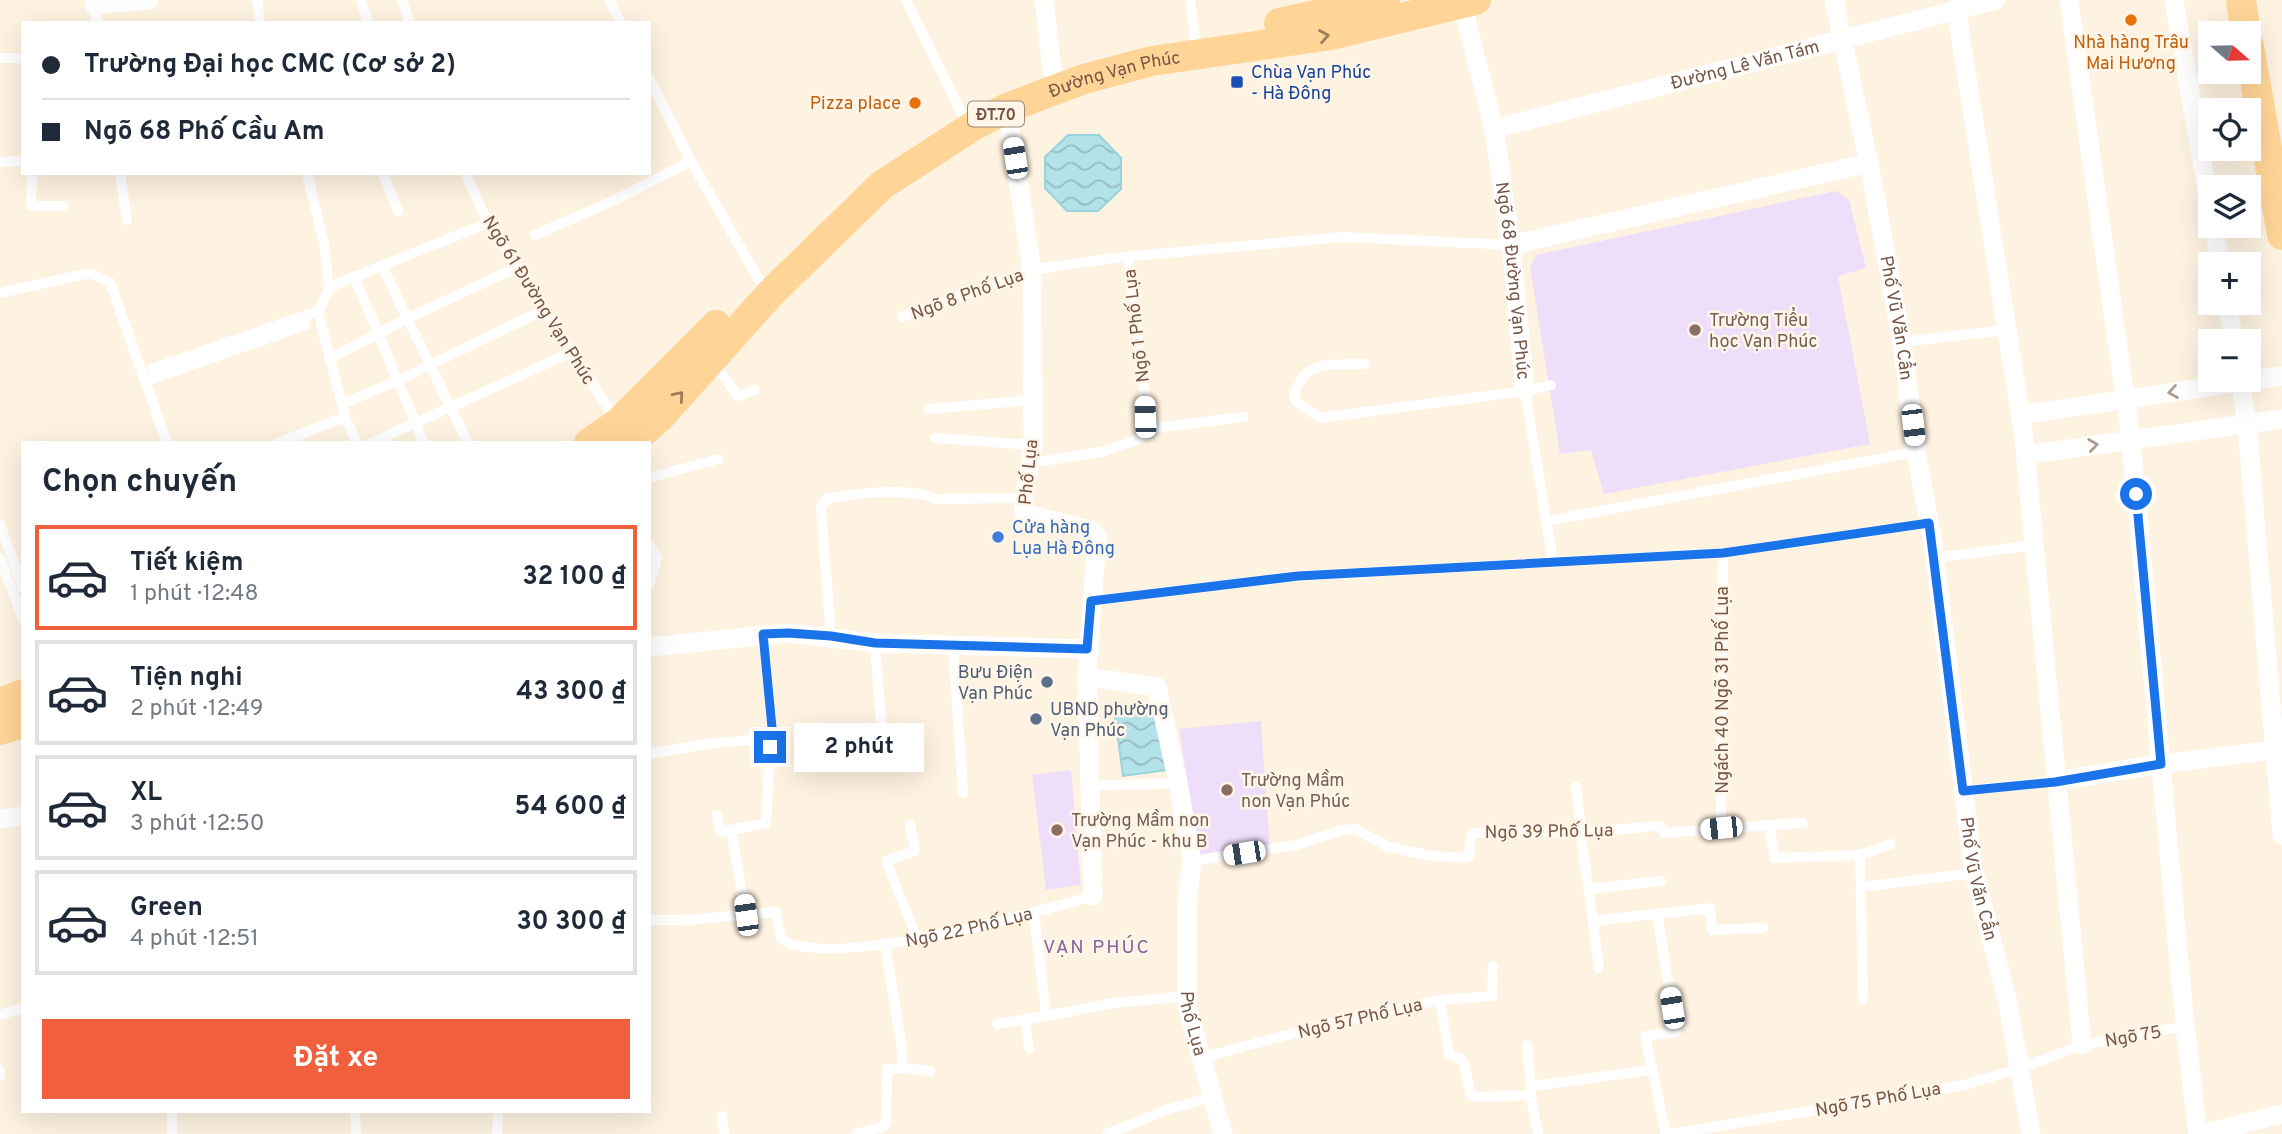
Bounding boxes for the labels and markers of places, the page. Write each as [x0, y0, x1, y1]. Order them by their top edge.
marker: Nhà hàng Trâu Mai Hương [2123, 12, 2139, 28]
place label: Nhà hàng Trâu Mai Hương [2073, 32, 2189, 76]
place label: Chùa Vạn Phúc - Hà Đông [1251, 62, 1371, 106]
marker: Chùa Vạn Phúc - Hà Đông [1229, 74, 1245, 90]
place label: Pizza place [810, 93, 901, 116]
marker: Pizza place [907, 95, 923, 111]
place label: Trường Tiểu học Vạn Phúc [1709, 306, 1817, 354]
marker: Trường Tiểu học Vạn Phúc [1687, 322, 1703, 338]
place label: Cửa hàng Lụa Hà Đông [1012, 517, 1115, 561]
marker: Cửa hàng Lụa Hà Đông [990, 529, 1006, 545]
place label: Bưu Điện Vạn Phúc [958, 662, 1033, 706]
marker: Bưu Điện Vạn Phúc [1039, 674, 1055, 690]
place label: UBND phường Vạn Phúc [1050, 699, 1169, 743]
marker: UBND phường Vạn Phúc [1028, 711, 1044, 727]
place label: Trường Mầm non Vạn Phúc [1241, 769, 1350, 814]
marker: Trường Mầm non Vạn Phúc [1219, 782, 1235, 798]
place label: Trường Mầm non Vạn Phúc - khu B [1071, 809, 1209, 854]
marker: Trường Mầm non Vạn Phúc - khu B [1049, 822, 1065, 838]

